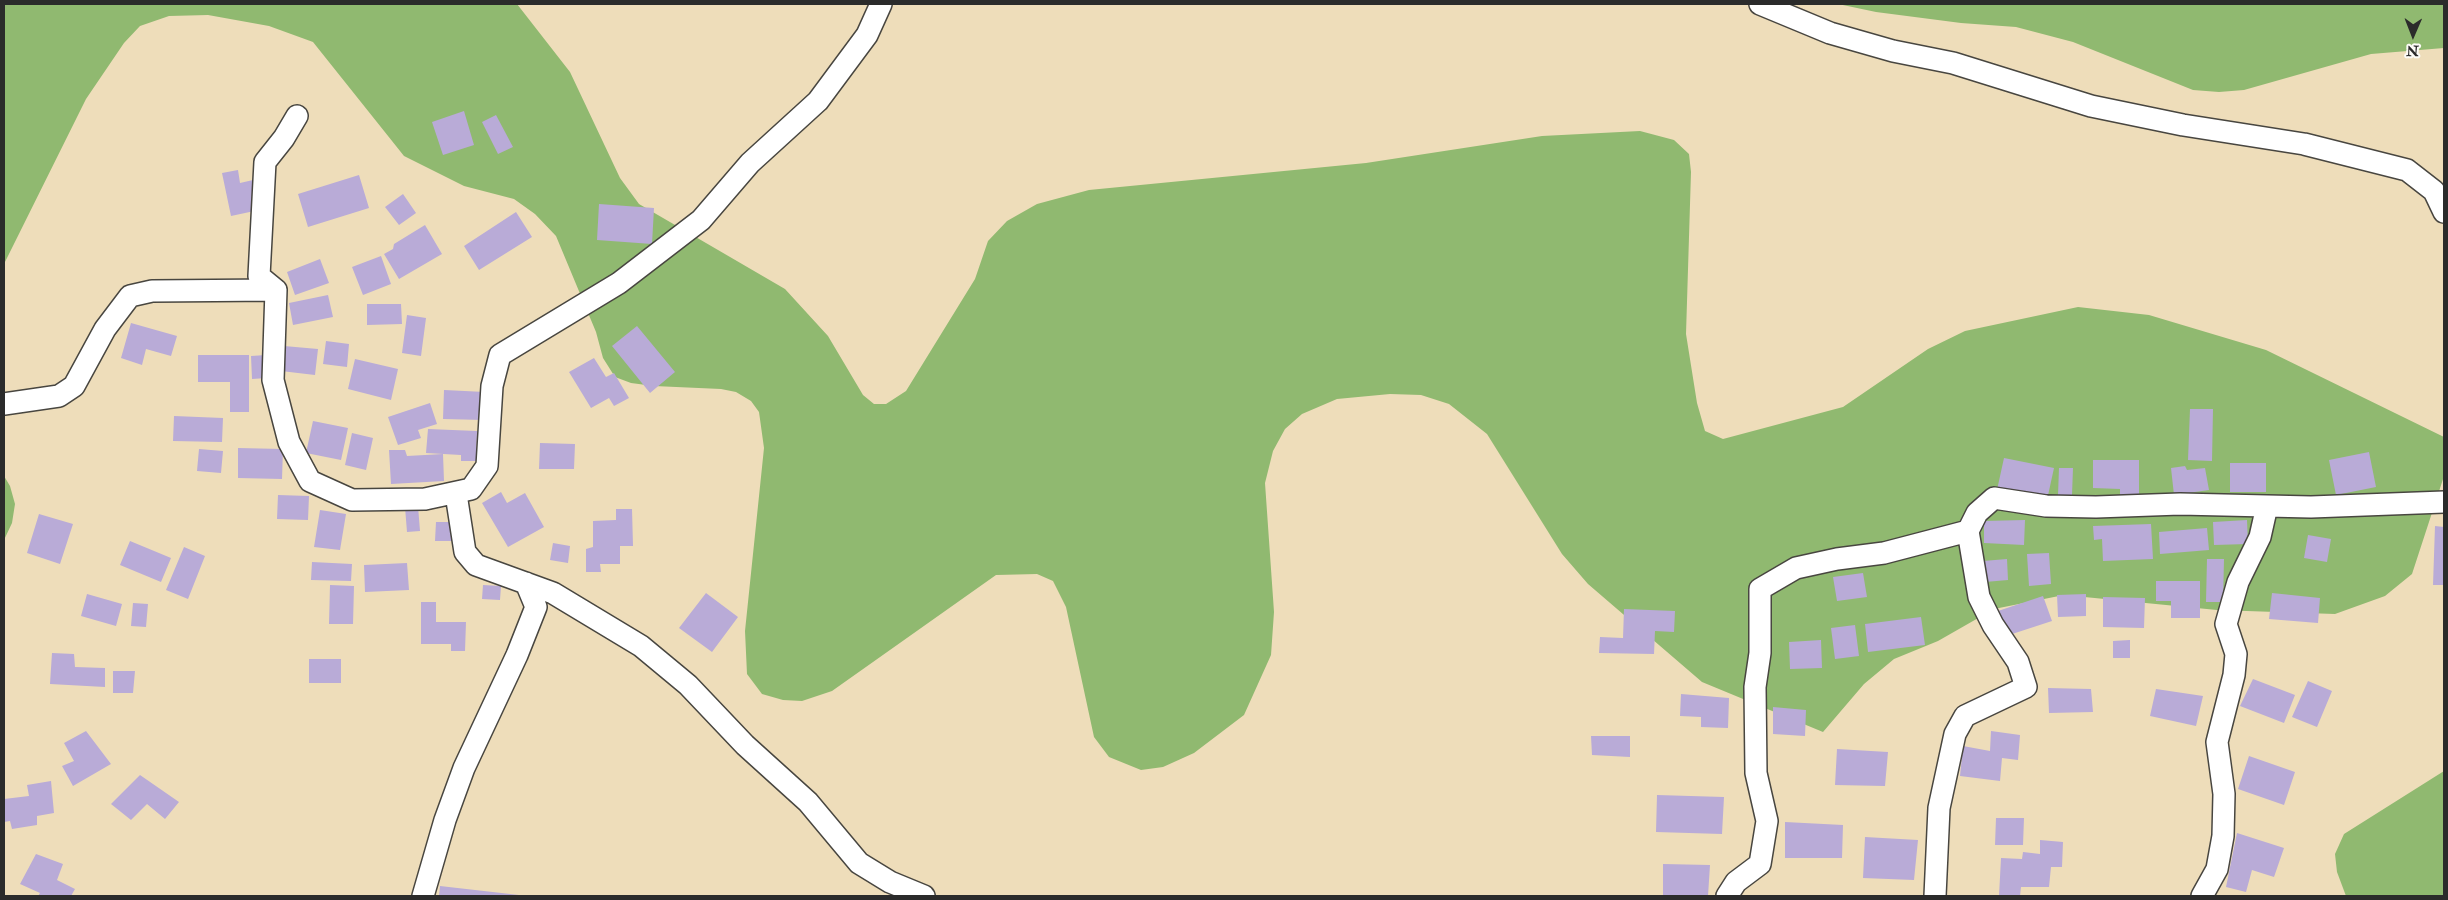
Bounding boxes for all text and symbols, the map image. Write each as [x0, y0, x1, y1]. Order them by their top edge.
north arrow [2388, 10, 2438, 60]
text: N [2406, 42, 2419, 59]

